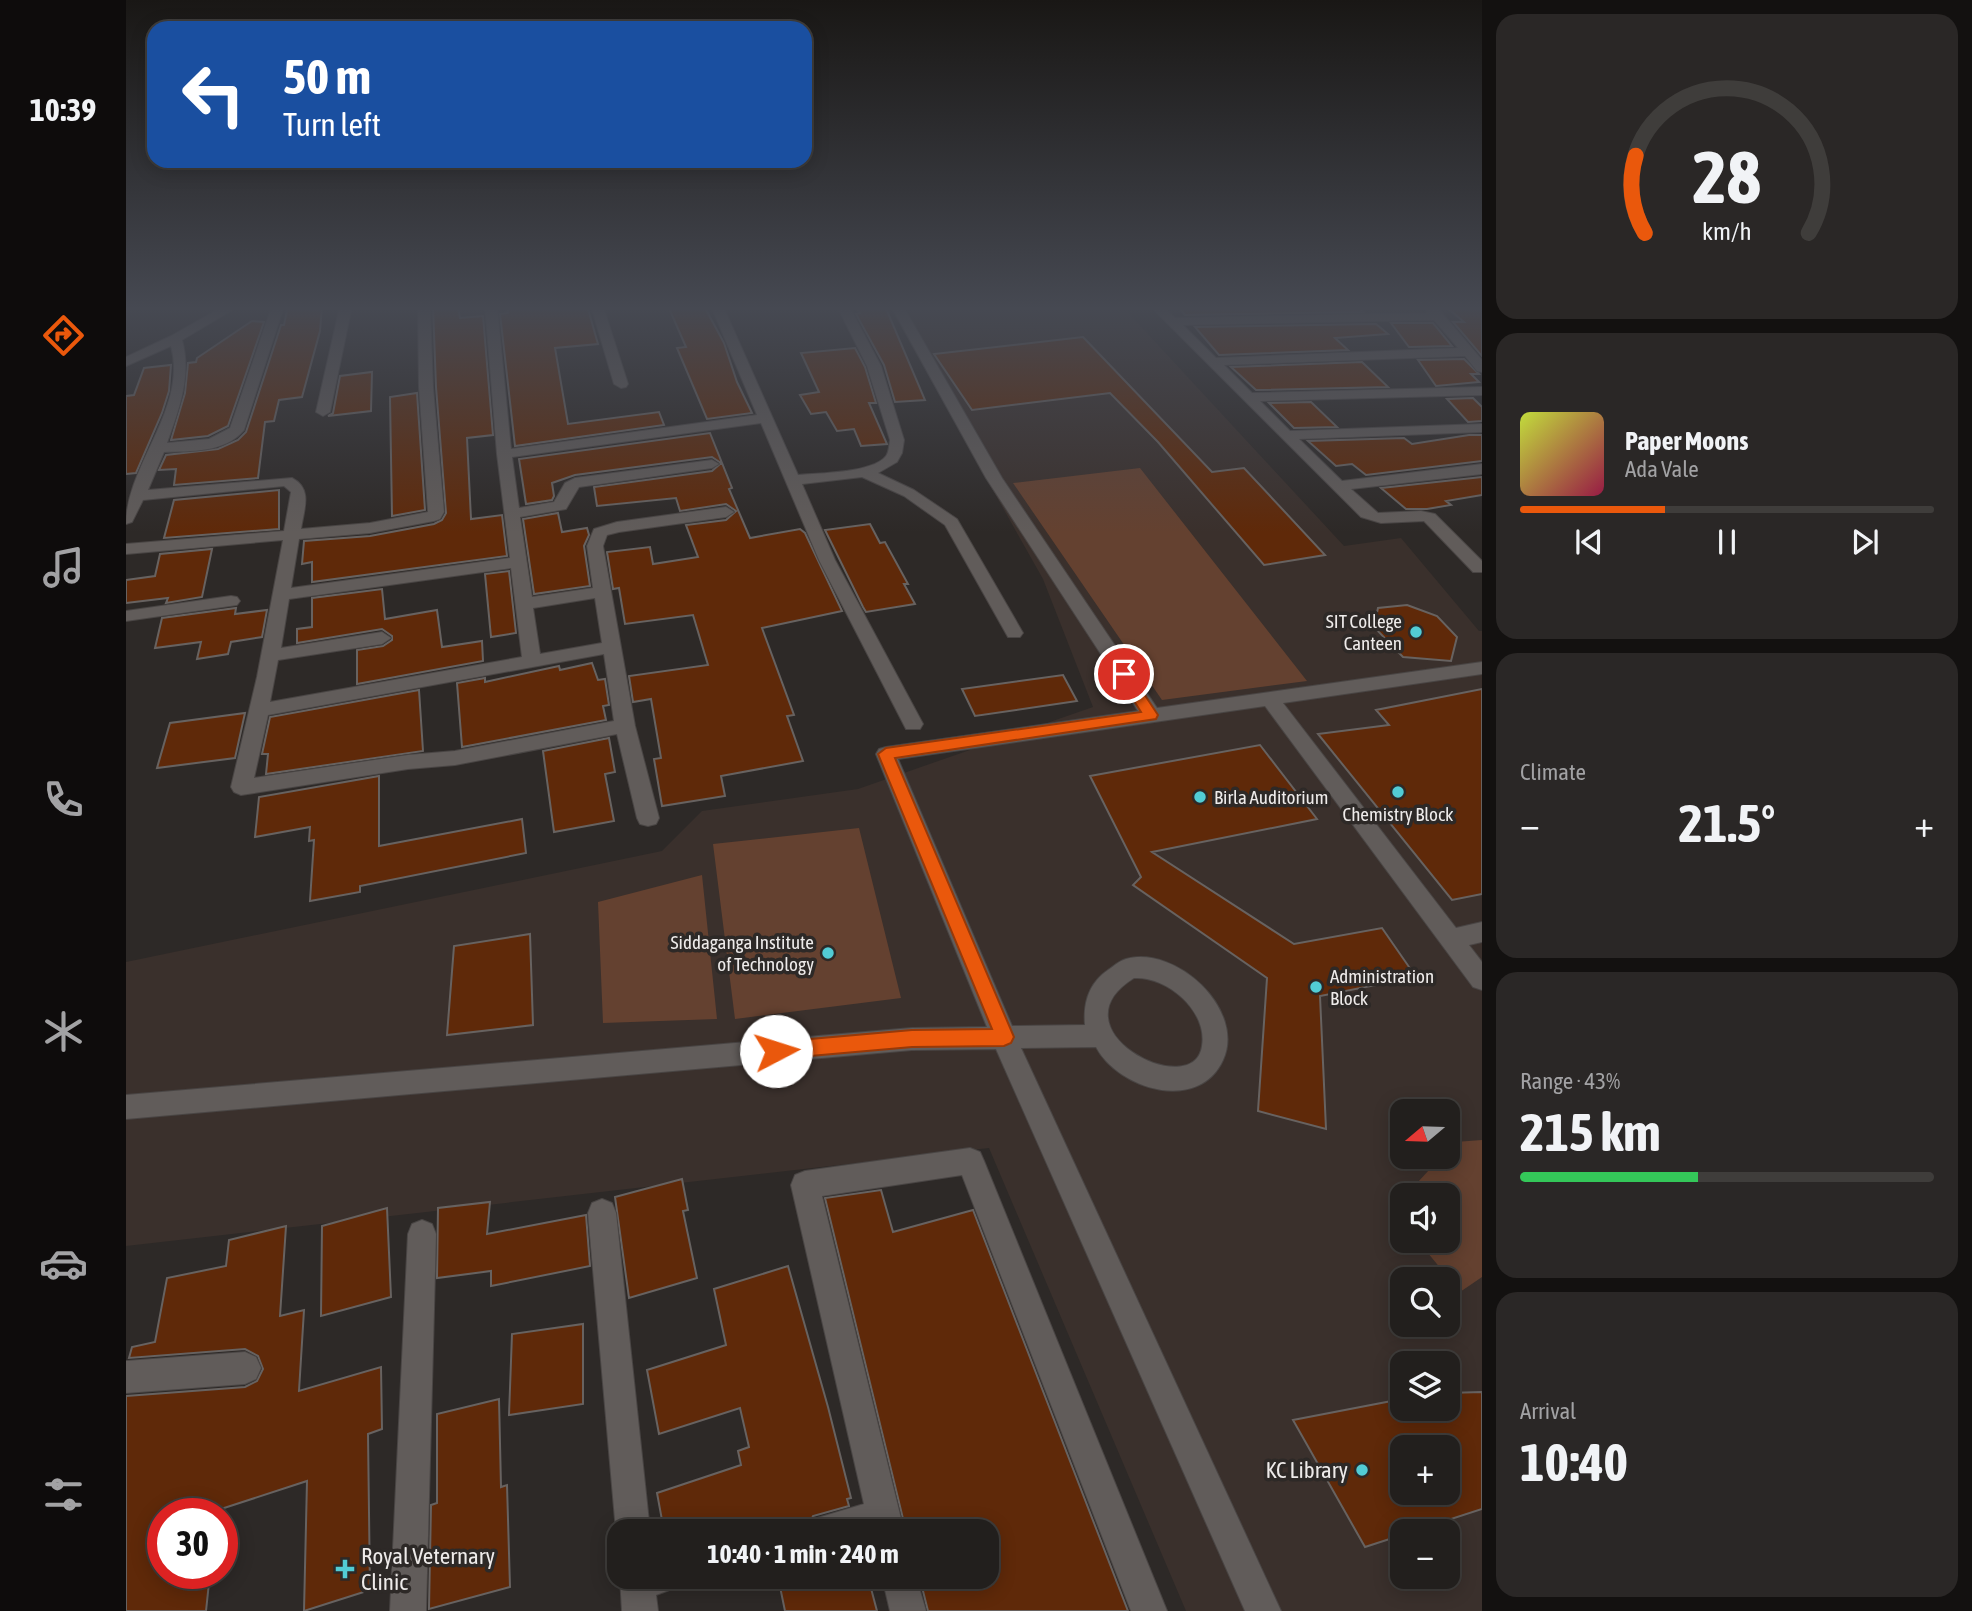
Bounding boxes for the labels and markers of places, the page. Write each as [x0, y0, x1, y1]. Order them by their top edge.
place label: SIT College Canteen [1326, 610, 1402, 654]
marker: SIT College Canteen [1408, 624, 1424, 640]
pin [1094, 644, 1154, 704]
marker: Chemistry Block [1390, 784, 1406, 800]
place label: Birla Auditorium [1214, 786, 1328, 808]
marker: Birla Auditorium [1192, 789, 1208, 805]
place label: Chemistry Block [1343, 803, 1454, 825]
place label: Siddaganga Institute of Technology [671, 931, 814, 975]
marker: Siddaganga Institute of Technology [820, 945, 836, 961]
place label: Administration Block [1330, 965, 1434, 1009]
marker: Administration Block [1308, 979, 1324, 995]
place label: KC Library [1266, 1457, 1348, 1483]
marker: KC Library [1354, 1462, 1370, 1478]
place label: Royal Veternary Clinic [361, 1543, 495, 1595]
marker: Royal Veternary Clinic [335, 1559, 355, 1579]

